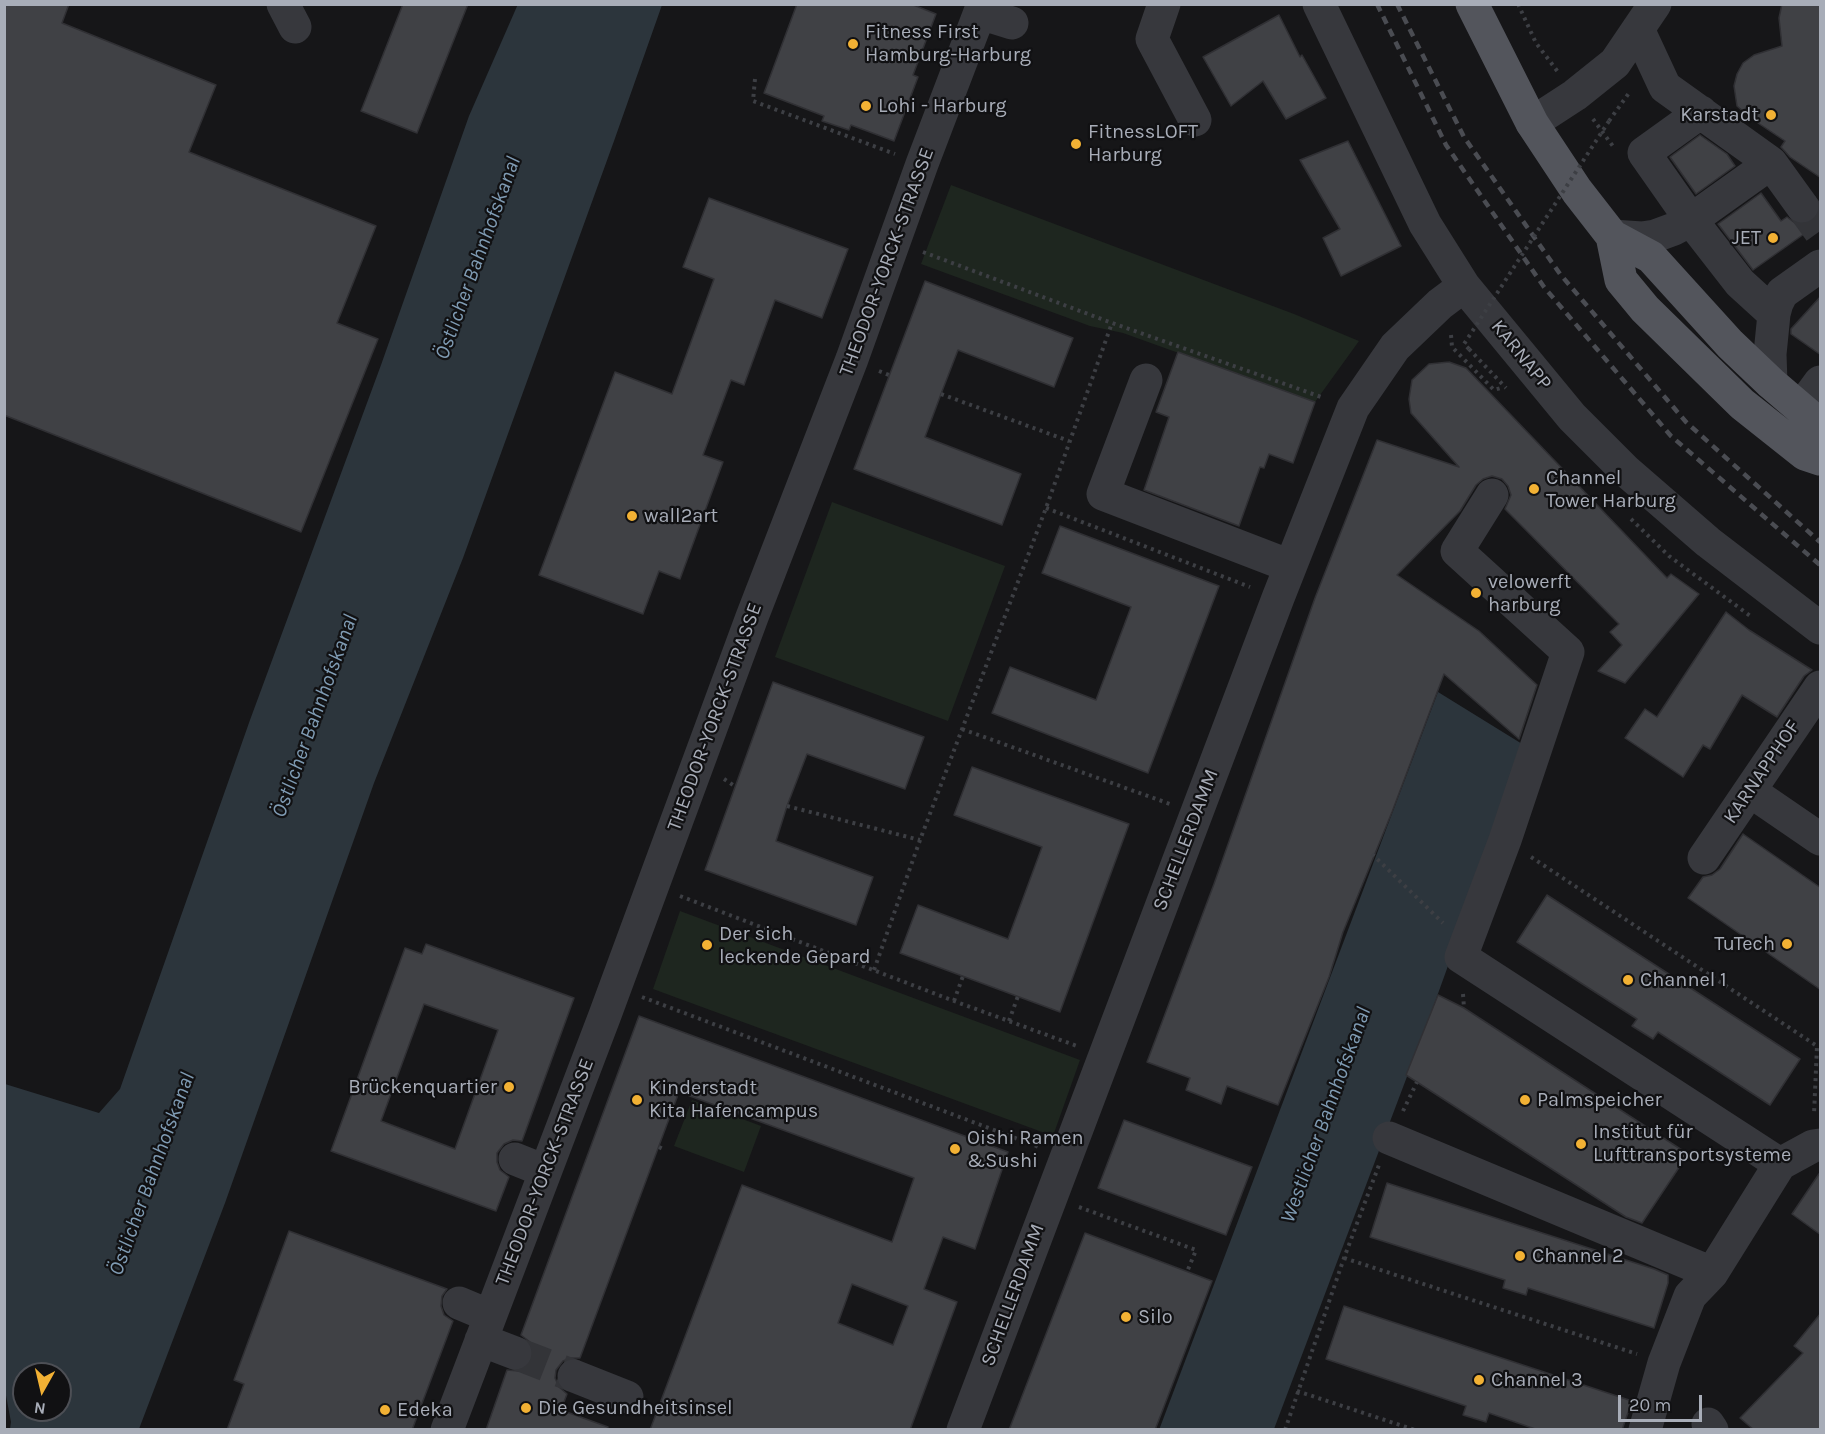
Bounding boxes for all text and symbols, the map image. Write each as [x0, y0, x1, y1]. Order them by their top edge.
place label: Fitness First Hamburg-Harburg [865, 20, 1031, 67]
marker: Fitness First Hamburg-Harburg [846, 37, 860, 51]
place label: Lohi - Harburg [878, 94, 1007, 118]
marker: Lohi - Harburg [859, 99, 873, 113]
place label: Karstadt [1680, 103, 1759, 127]
marker: Karstadt [1764, 108, 1778, 122]
place label: FitnessLOFT Harburg [1088, 120, 1198, 167]
marker: FitnessLOFT Harburg [1069, 137, 1083, 151]
street label: THEODOR-YORCK-STRASSE [834, 145, 940, 379]
water label: Östlicher Bahnhofskanal [430, 153, 526, 363]
place label: JET [1732, 226, 1761, 250]
marker: JET [1766, 231, 1780, 245]
street label: KARNAPP [1485, 315, 1557, 395]
place label: Channel Tower Harburg [1546, 466, 1676, 513]
marker: Channel Tower Harburg [1527, 482, 1541, 496]
place label: wall2art [644, 504, 718, 528]
marker: wall2art [625, 509, 639, 523]
place label: velowerft harburg [1488, 570, 1571, 617]
marker: velowerft harburg [1469, 586, 1483, 600]
street label: THEODOR-YORCK-STRASSE [662, 600, 768, 834]
water label: Östlicher Bahnhofskanal [267, 611, 363, 821]
street label: KARNAPPHOF [1719, 716, 1805, 828]
street label: SCHELLERDAMM [1148, 766, 1224, 914]
place label: Der sich leckende Gepard [719, 922, 871, 969]
place label: TuTech [1714, 932, 1775, 956]
marker: TuTech [1780, 937, 1794, 951]
marker: Der sich leckende Gepard [700, 938, 714, 952]
place label: Channel 1 [1640, 968, 1727, 992]
marker: Channel 1 [1621, 973, 1635, 987]
water label: Westlicher Bahnhofskanal [1275, 1004, 1377, 1226]
street label: THEODOR-YORCK-STRASSE [491, 1055, 599, 1289]
water label: Östlicher Bahnhofskanal [104, 1069, 200, 1279]
place label: Brückenquartier [348, 1075, 497, 1099]
place label: Kinderstadt Kita Hafencampus [649, 1076, 818, 1123]
marker: Brückenquartier [502, 1080, 516, 1094]
place label: Palmspeicher [1537, 1088, 1662, 1112]
marker: Kinderstadt Kita Hafencampus [630, 1093, 644, 1107]
marker: Palmspeicher [1518, 1093, 1532, 1107]
place label: Institut für Lufttransportsysteme [1593, 1120, 1791, 1167]
place label: Oishi Ramen &Sushi [967, 1126, 1083, 1173]
marker: Institut für Lufttransportsysteme [1574, 1137, 1588, 1151]
marker: Oishi Ramen &Sushi [948, 1142, 962, 1156]
street label: SCHELLERDAMM [976, 1221, 1050, 1369]
place label: Channel 2 [1532, 1244, 1624, 1268]
marker: Channel 2 [1513, 1249, 1527, 1263]
place label: Silo [1138, 1305, 1173, 1329]
marker: Silo [1119, 1310, 1133, 1324]
north arrow [12, 1362, 72, 1422]
place label: Channel 3 [1491, 1368, 1583, 1392]
marker: Channel 3 [1472, 1373, 1486, 1387]
scale bar [1621, 1383, 1705, 1421]
text: 20 m [1629, 1394, 1671, 1416]
place label: Die Gesundheitsinsel [538, 1396, 733, 1420]
text: N [33, 1398, 47, 1419]
place label: Edeka [397, 1398, 453, 1422]
marker: Die Gesundheitsinsel [519, 1401, 533, 1415]
marker: Edeka [378, 1403, 392, 1417]

